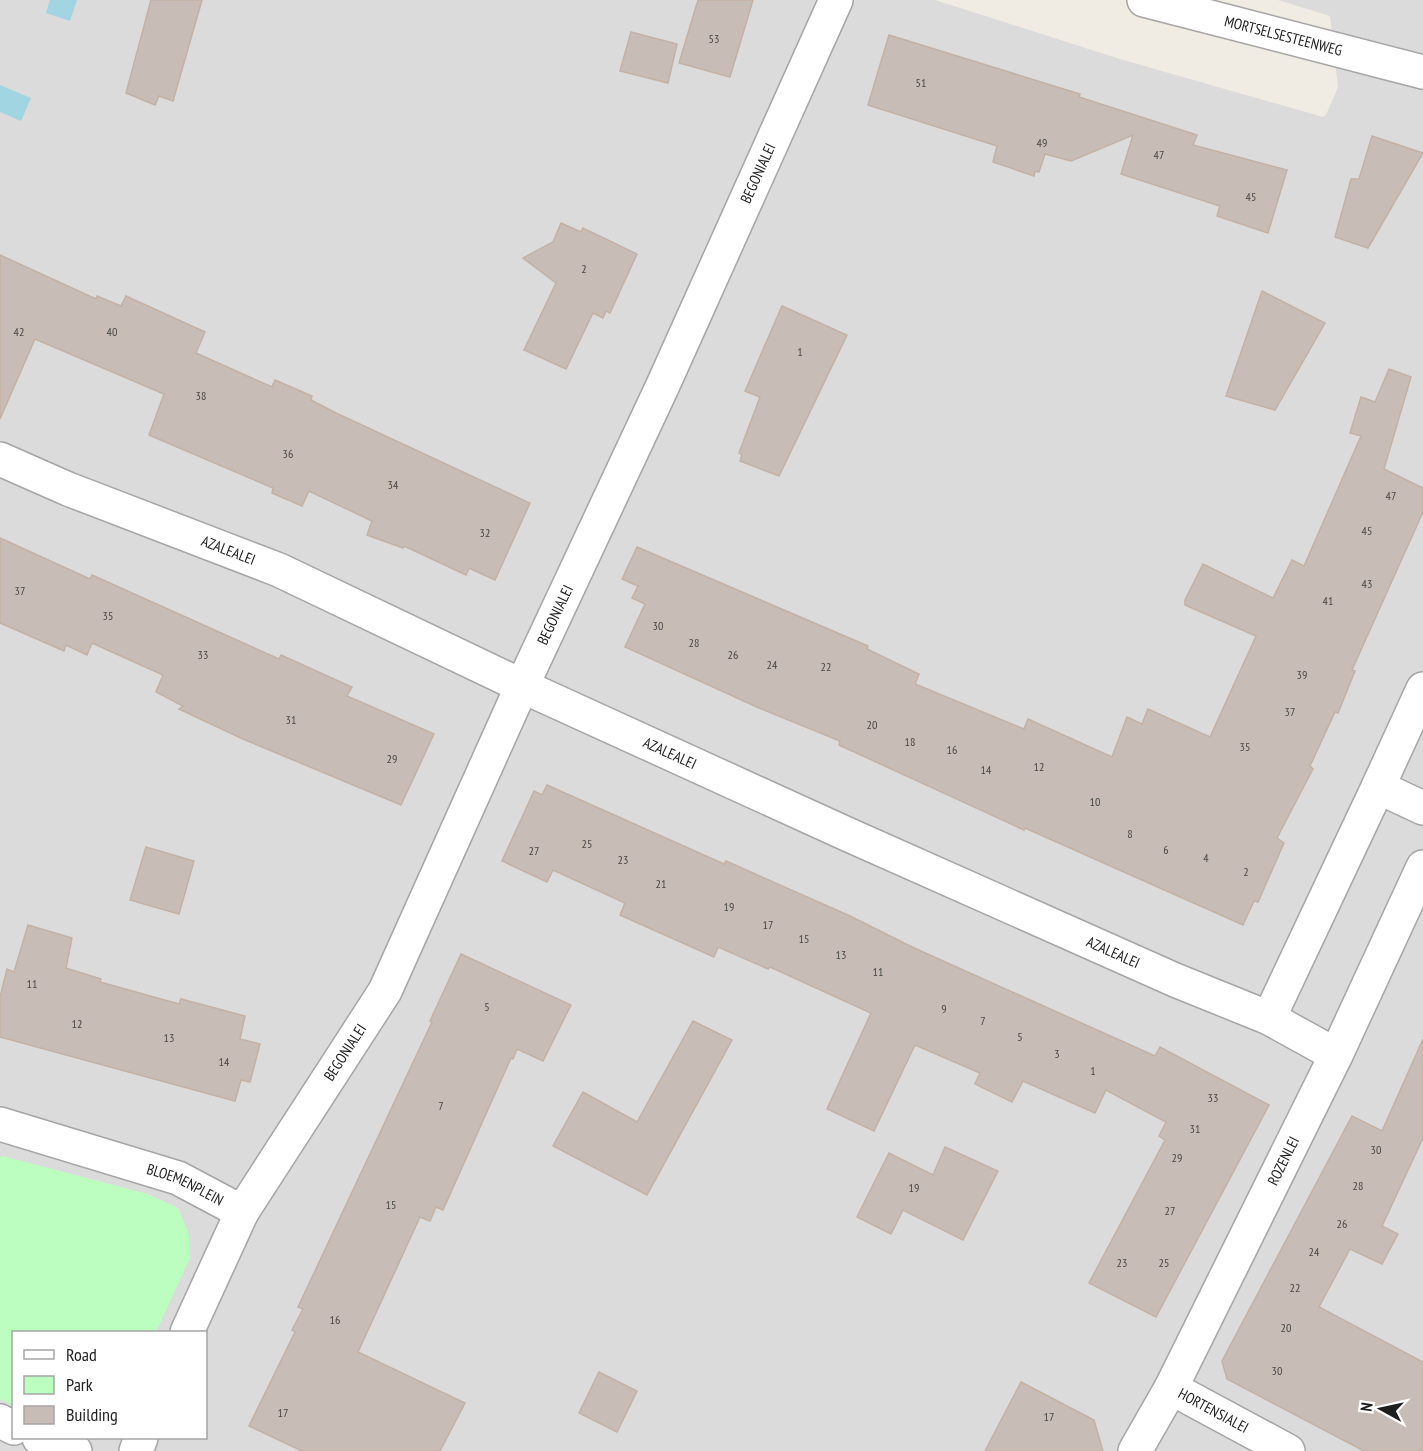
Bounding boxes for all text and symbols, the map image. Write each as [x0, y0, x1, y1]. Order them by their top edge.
street label: MORTSELSESTEENWEG [1223, 11, 1345, 60]
house number: 53 [709, 31, 719, 46]
house number: 51 [916, 75, 926, 90]
house number: 49 [1037, 135, 1047, 150]
street label: BEGONIALEI [736, 140, 779, 206]
house number: 47 [1154, 147, 1164, 162]
house number: 45 [1246, 189, 1256, 204]
house number: 2 [581, 261, 587, 276]
house number: 42 [14, 324, 24, 339]
house number: 40 [107, 324, 117, 339]
house number: 1 [797, 344, 803, 359]
house number: 38 [196, 388, 206, 403]
house number: 36 [283, 446, 293, 461]
house number: 34 [388, 477, 399, 492]
house number: 47 [1386, 488, 1396, 503]
house number: 45 [1362, 523, 1372, 538]
house number: 32 [480, 525, 490, 540]
street label: AZALEALEI [199, 531, 258, 569]
house number: 43 [1362, 576, 1372, 591]
street label: BEGONIALEI [533, 582, 577, 648]
house number: 37 [15, 583, 25, 598]
house number: 41 [1323, 593, 1333, 608]
house number: 35 [103, 608, 113, 623]
house number: 30 [653, 618, 663, 633]
house number: 28 [689, 635, 699, 650]
house number: 33 [198, 647, 208, 662]
house number: 26 [728, 647, 738, 662]
house number: 24 [767, 657, 778, 672]
house number: 22 [821, 659, 831, 674]
house number: 39 [1297, 667, 1307, 682]
house number: 37 [1285, 704, 1295, 719]
house number: 31 [286, 712, 296, 727]
house number: 20 [867, 717, 877, 732]
street label: AZALEALEI [640, 733, 700, 773]
house number: 18 [905, 734, 915, 749]
house number: 35 [1240, 739, 1250, 754]
house number: 16 [947, 742, 957, 757]
house number: 29 [387, 751, 397, 766]
house number: 12 [1034, 759, 1044, 774]
house number: 14 [981, 762, 992, 777]
house number: 10 [1090, 794, 1100, 809]
house number: 8 [1127, 826, 1133, 841]
house number: 25 [582, 836, 592, 851]
house number: 6 [1163, 842, 1169, 857]
house number: 27 [529, 843, 539, 858]
house number: 4 [1203, 850, 1209, 865]
house number: 23 [618, 852, 628, 867]
house number: 2 [1243, 864, 1249, 879]
house number: 21 [656, 876, 666, 891]
house number: 19 [724, 899, 734, 914]
house number: 17 [763, 917, 773, 932]
house number: 15 [799, 931, 809, 946]
street label: AZALEALEI [1084, 932, 1143, 972]
house number: 13 [836, 947, 846, 962]
house number: 11 [873, 964, 883, 979]
house number: 11 [27, 976, 37, 991]
house number: 5 [484, 999, 490, 1014]
house number: 9 [941, 1001, 947, 1016]
house number: 7 [980, 1013, 986, 1028]
house number: 12 [72, 1016, 82, 1031]
street label: BEGONIALEI [319, 1020, 370, 1084]
house number: 5 [1017, 1029, 1023, 1044]
house number: 13 [164, 1030, 174, 1045]
house number: 3 [1054, 1046, 1060, 1061]
house number: 14 [219, 1054, 230, 1069]
house number: 1 [1090, 1063, 1096, 1078]
house number: 33 [1208, 1090, 1218, 1105]
house number: 7 [438, 1098, 444, 1113]
house number: 31 [1190, 1121, 1200, 1136]
street label: ROZENLEI [1263, 1133, 1303, 1188]
house number: 30 [1371, 1142, 1381, 1157]
house number: 29 [1172, 1150, 1182, 1165]
street label: BLOEMENPLEIN [145, 1159, 227, 1209]
house number: 28 [1353, 1178, 1363, 1193]
house number: 19 [909, 1180, 919, 1195]
house number: 15 [386, 1197, 396, 1212]
house number: 27 [1165, 1203, 1175, 1218]
house number: 26 [1337, 1216, 1347, 1231]
house number: 24 [1309, 1244, 1320, 1259]
house number: 23 [1117, 1255, 1127, 1270]
house number: 25 [1159, 1255, 1169, 1270]
house number: 22 [1290, 1280, 1300, 1295]
house number: 16 [330, 1312, 340, 1327]
house number: 20 [1281, 1320, 1291, 1335]
legend [12, 1331, 207, 1439]
text: Road [66, 1343, 97, 1366]
house number: 30 [1272, 1363, 1282, 1378]
text: Park [66, 1373, 93, 1396]
north arrow [1351, 1379, 1411, 1439]
street label: HORTENSIALEI [1175, 1384, 1252, 1437]
text: N [1356, 1401, 1377, 1413]
text: Building [66, 1403, 118, 1426]
house number: 17 [278, 1405, 288, 1420]
house number: 17 [1044, 1409, 1054, 1424]

